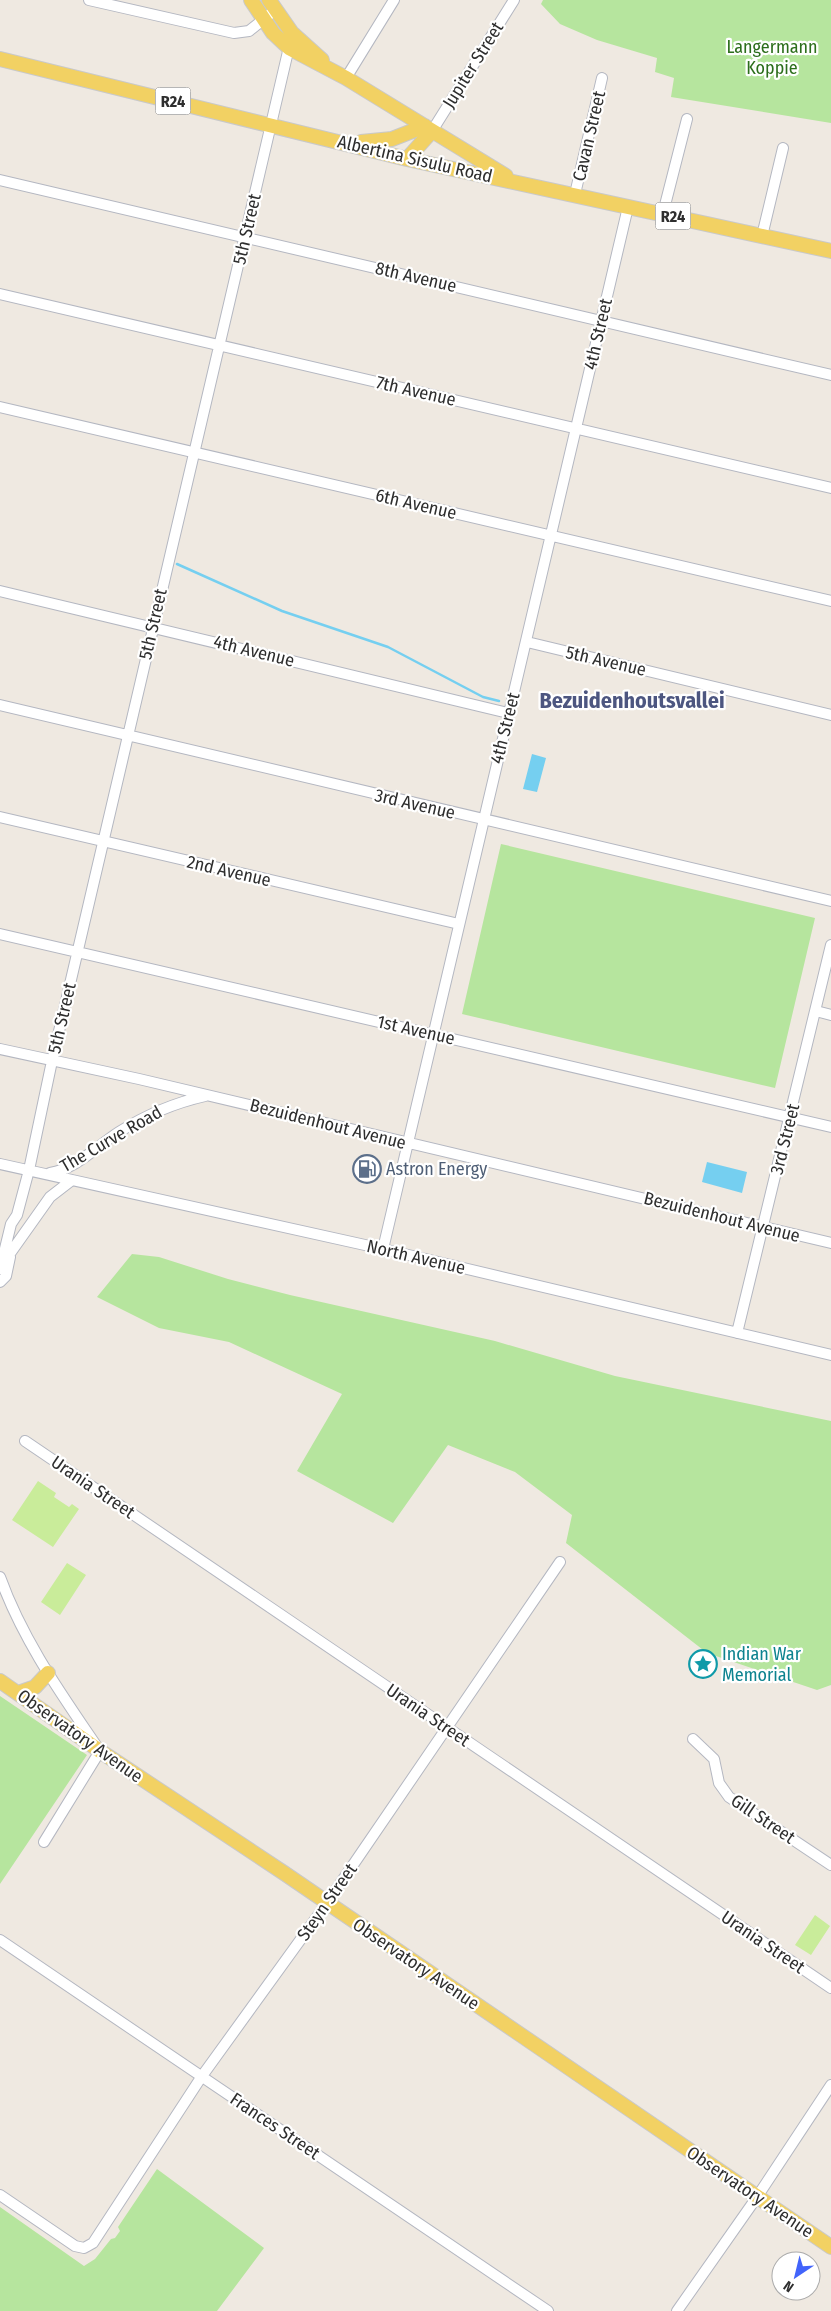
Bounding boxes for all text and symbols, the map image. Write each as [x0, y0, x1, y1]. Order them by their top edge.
street label: Jupiter Street [438, 18, 508, 112]
park label: Langermann Koppie [726, 36, 818, 79]
road number: R24 [156, 88, 190, 114]
street label: Cavan Street [568, 89, 610, 183]
street label: Albertina Sisulu Road [335, 130, 495, 188]
street label: 5th Street [228, 191, 266, 267]
road number: R24 [656, 202, 690, 230]
street label: 8th Avenue [373, 257, 459, 297]
street label: 4th Street [579, 296, 617, 372]
street label: 7th Avenue [374, 371, 458, 411]
street label: 6th Avenue [373, 484, 459, 524]
street label: 5th Street [134, 586, 172, 662]
street label: 4th Avenue [211, 630, 297, 672]
street label: 5th Avenue [564, 641, 648, 681]
district label: Bezuidenhoutsvallei [539, 687, 725, 714]
street label: 4th Street [486, 690, 524, 766]
street label: 3rd Avenue [373, 784, 457, 824]
street label: 2nd Avenue [185, 851, 273, 891]
street label: 5th Street [43, 980, 81, 1056]
street label: 1st Avenue [375, 1010, 457, 1050]
street label: Bezuidenhout Avenue [248, 1094, 408, 1154]
street label: The Curve Road [56, 1101, 166, 1177]
street label: 3rd Street [766, 1101, 804, 1177]
fuel station icon: Astron Energy [352, 1154, 382, 1184]
place label: Astron Energy [386, 1158, 487, 1180]
street label: Bezuidenhout Avenue [642, 1187, 802, 1247]
street label: North Avenue [365, 1235, 467, 1279]
street label: Urania Street [47, 1451, 139, 1523]
place label: Indian War Memorial [722, 1643, 802, 1686]
place icon: Indian War Memorial [688, 1649, 718, 1679]
street label: Urania Street [382, 1679, 474, 1751]
street label: Observatory Avenue [13, 1685, 147, 1788]
street label: Gill Street [727, 1790, 799, 1849]
street label: Steyn Street [292, 1859, 362, 1945]
street label: Urania Street [717, 1906, 809, 1978]
street label: Observatory Avenue [348, 1913, 484, 2015]
street label: Frances Street [226, 2088, 324, 2164]
street label: Observatory Avenue [682, 2141, 818, 2243]
north arrow [771, 2251, 821, 2301]
text: N [781, 2277, 797, 2296]

